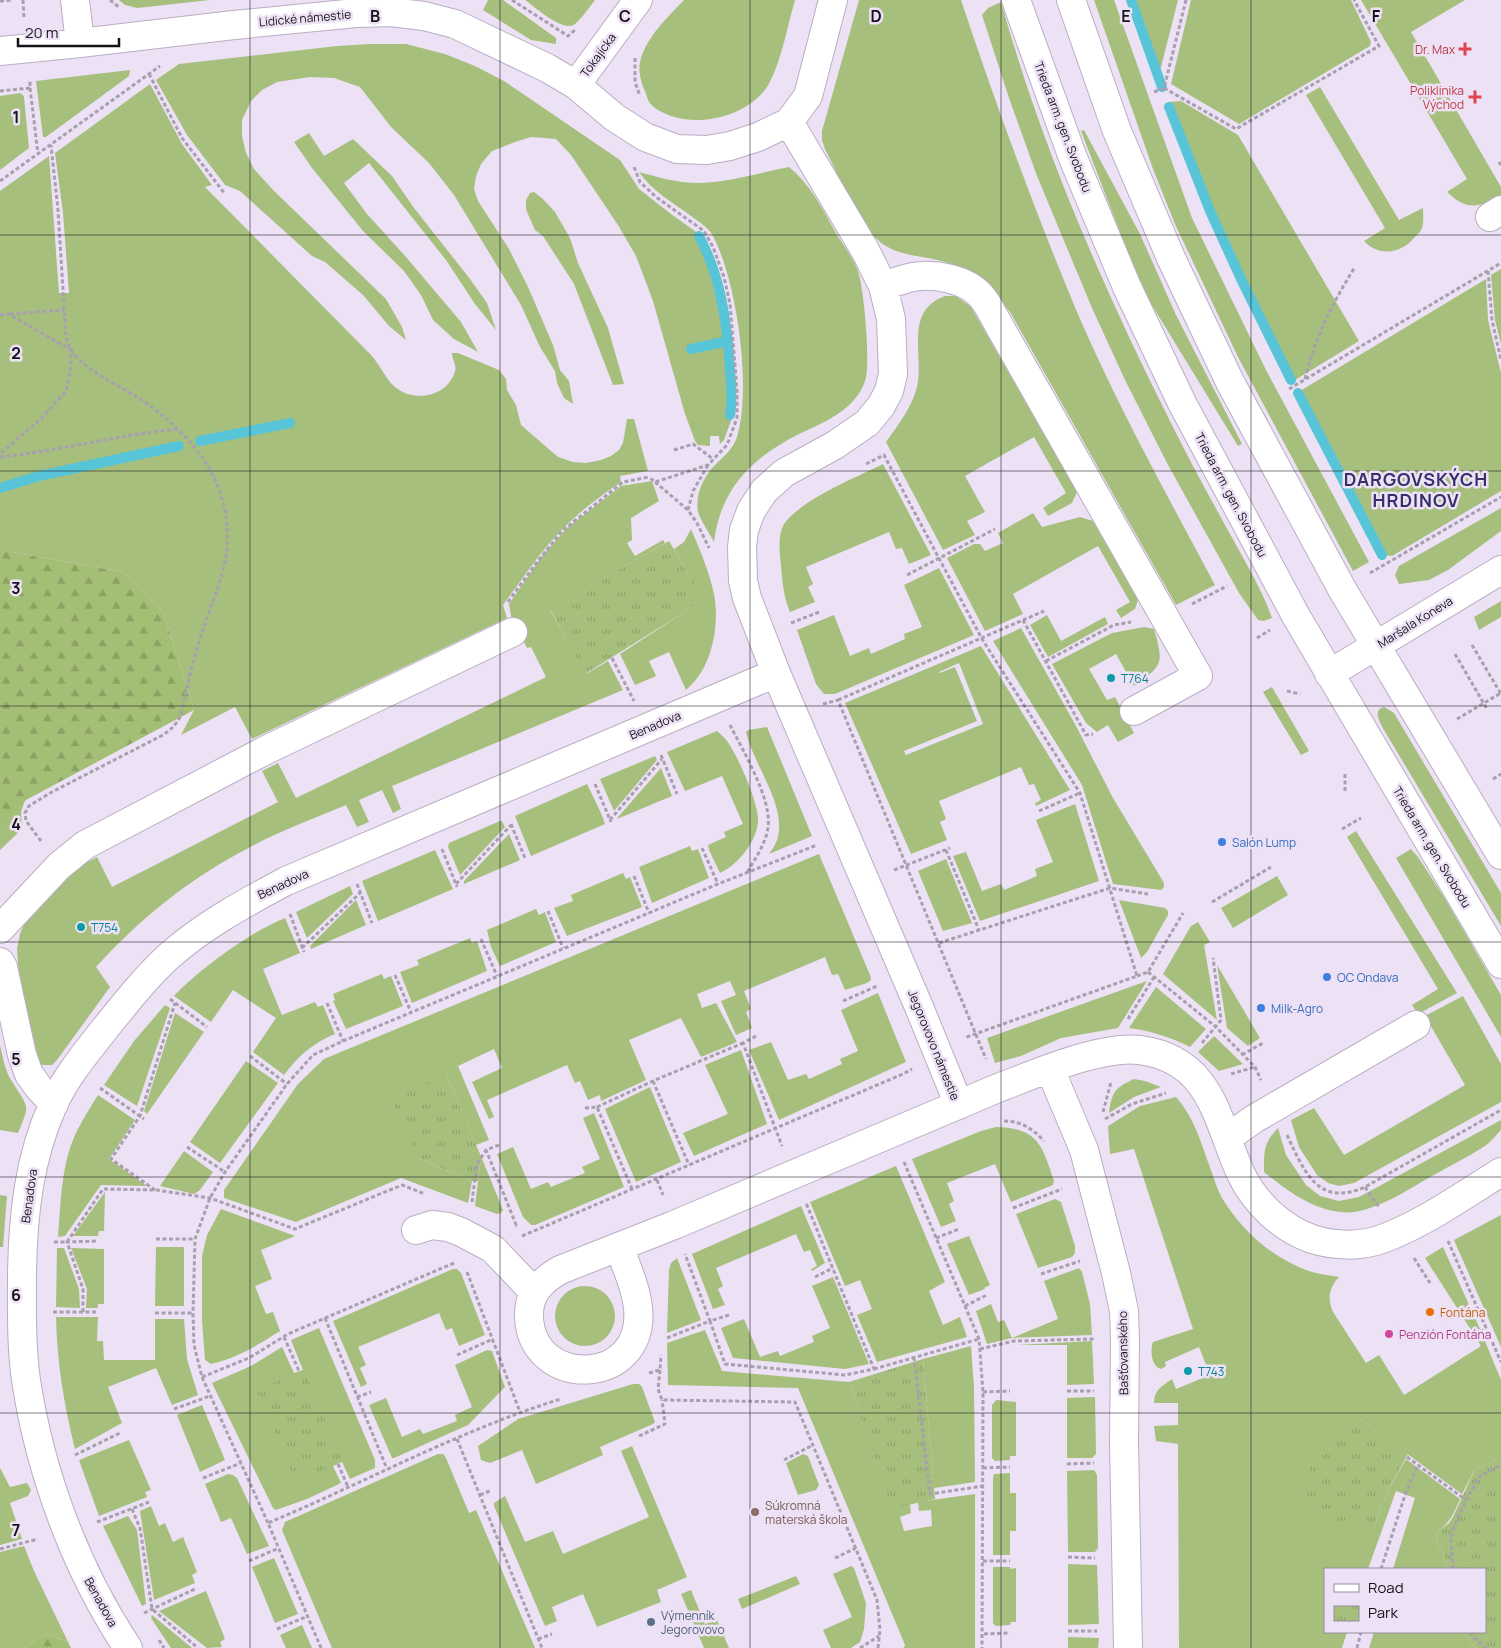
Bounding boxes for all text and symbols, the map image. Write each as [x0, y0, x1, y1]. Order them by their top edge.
text: B [370, 5, 380, 27]
text: C [619, 5, 631, 27]
text: D [870, 5, 882, 27]
text: E [1121, 5, 1131, 27]
text: F [1372, 5, 1381, 27]
street label: Lidické námestie [258, 6, 352, 30]
scale bar [18, 15, 119, 47]
text: 20 m [25, 22, 58, 43]
street label: Tokajícka [576, 29, 620, 81]
place label: Dr. Max [1415, 41, 1456, 58]
marker: Dr. Max [1459, 43, 1471, 55]
street label: Trieda arm. gen. Svobodu [1030, 59, 1096, 195]
place label: Poliklinika Východ [1410, 82, 1464, 113]
marker: Poliklinika Východ [1468, 90, 1482, 104]
text: 1 [12, 106, 20, 128]
text: 2 [11, 342, 21, 364]
street label: Trieda arm. gen. Svobodu [1191, 430, 1271, 560]
district label: DARGOVSKÝCH HRDINOV [1344, 467, 1488, 512]
text: 3 [11, 577, 21, 599]
street label: Maršala Koneva [1374, 592, 1456, 652]
place label: T764 [1121, 670, 1149, 687]
marker: T764 [1105, 672, 1117, 684]
street label: Benadova [627, 707, 683, 743]
street label: Trieda arm. gen. Svobodu [1389, 783, 1475, 911]
text: 4 [11, 813, 21, 835]
place label: Salón Lump [1232, 834, 1296, 851]
marker: Salón Lump [1216, 836, 1228, 848]
street label: Benadova [255, 865, 311, 903]
place label: T754 [91, 919, 118, 936]
marker: T754 [75, 921, 87, 933]
place label: OC Ondava [1337, 969, 1398, 986]
marker: OC Ondava [1321, 971, 1333, 983]
street label: Jegorovovo námestie [904, 987, 964, 1103]
place label: Milk-Agro [1271, 1000, 1323, 1017]
marker: Milk-Agro [1255, 1002, 1267, 1014]
text: 5 [11, 1048, 21, 1070]
street label: Benadova [17, 1168, 41, 1224]
text: 6 [11, 1284, 21, 1306]
place label: Fontána [1440, 1304, 1485, 1321]
marker: Fontána [1424, 1306, 1436, 1318]
street label: Bašťovanského [1114, 1311, 1132, 1395]
place label: Penzión Fontána [1399, 1326, 1491, 1343]
marker: Penzión Fontána [1383, 1328, 1395, 1340]
place label: T743 [1198, 1363, 1224, 1380]
marker: T743 [1182, 1365, 1194, 1377]
place label: Súkromná materská škola [765, 1497, 848, 1528]
marker: Súkromná materská škola [749, 1506, 761, 1518]
text: 7 [12, 1519, 20, 1541]
legend [1324, 1568, 1486, 1633]
street label: Benadova [80, 1574, 122, 1630]
text: Road [1368, 1577, 1404, 1598]
text: Park [1368, 1602, 1398, 1623]
place label: Výmenník Jegorovovo [661, 1607, 725, 1638]
marker: Výmenník Jegorovovo [645, 1616, 657, 1628]

